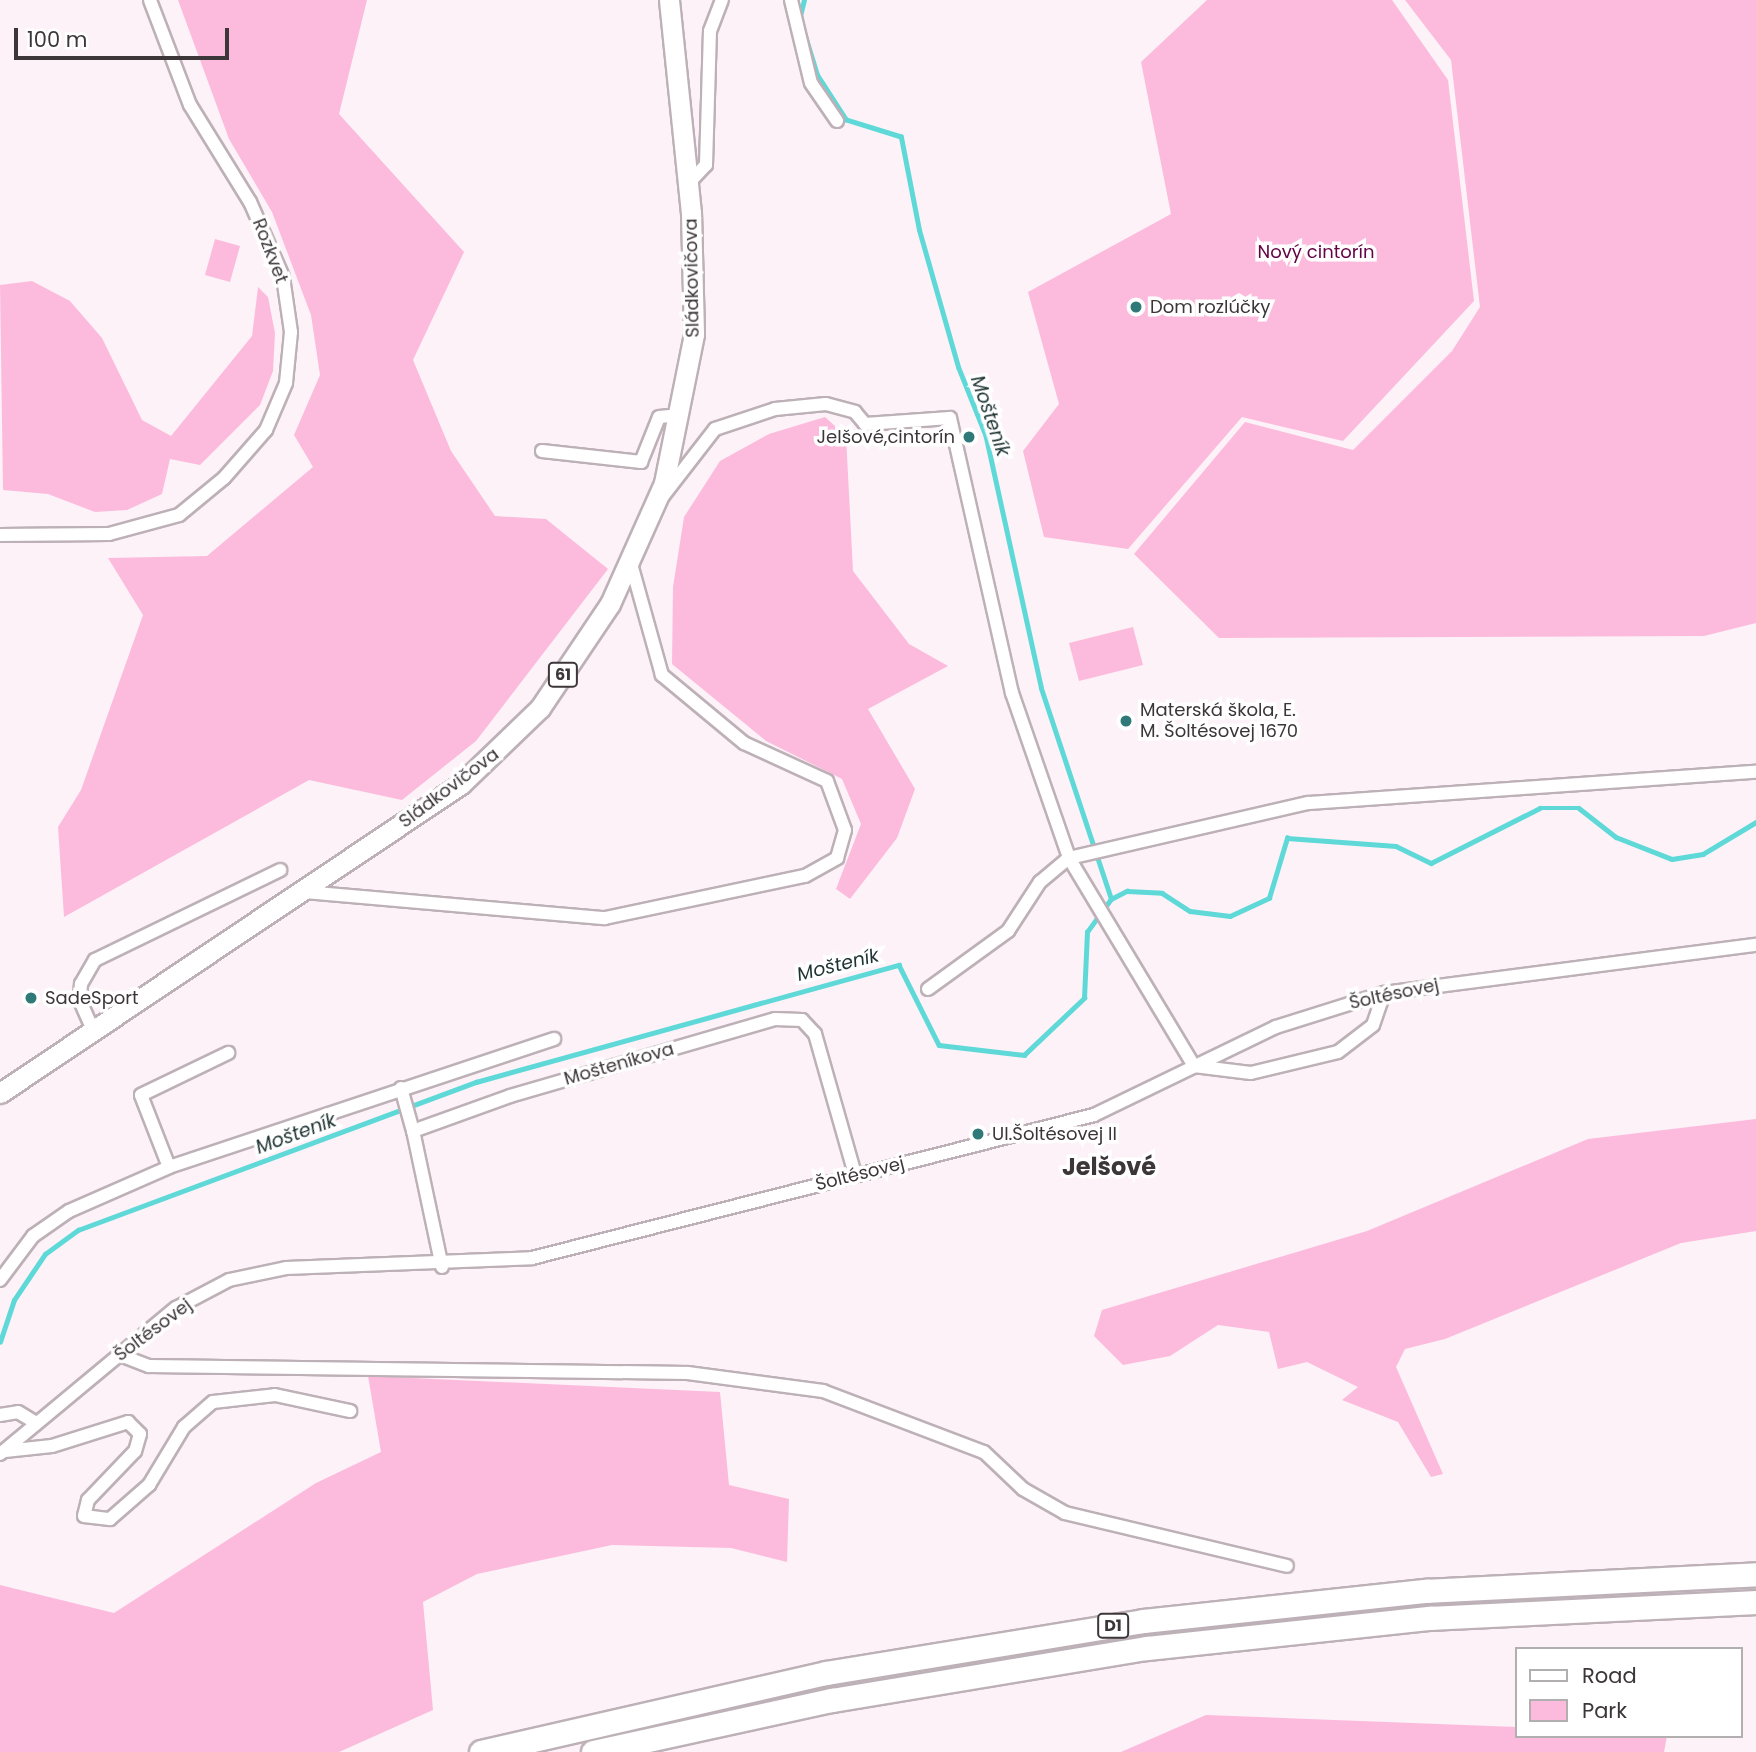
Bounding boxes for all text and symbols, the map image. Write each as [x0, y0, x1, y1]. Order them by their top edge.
scale bar [18, 14, 233, 58]
text: 100 m [27, 25, 87, 54]
street label: Rozkvet [248, 216, 292, 286]
street label: Sládkovičova [680, 218, 704, 338]
park label: Nový cintorín [1258, 241, 1374, 263]
place label: Dom rozlúčky [1150, 296, 1270, 318]
marker: Dom rozlúčky [1128, 299, 1144, 315]
water label: Mošteník [966, 373, 1014, 459]
place label: Jelšové,cintorín [817, 426, 955, 448]
marker: Jelšové,cintorín [961, 429, 977, 445]
road number: 61 [547, 662, 579, 688]
place label: Materská škola, E. M. Šoltésovej 1670 [1140, 700, 1298, 742]
marker: Materská škola, E. M. Šoltésovej 1670 [1118, 713, 1134, 729]
street label: Sládkovičova [395, 743, 503, 833]
water label: Mošteník [795, 944, 881, 986]
street label: Šoltésovej [1347, 974, 1441, 1014]
place label: SadeSport [45, 987, 139, 1009]
marker: SadeSport [23, 990, 39, 1006]
street label: Mošteníkova [562, 1038, 676, 1090]
water label: Mošteník [253, 1109, 339, 1159]
place label: Ul.Šoltésovej II [992, 1123, 1117, 1145]
marker: Ul.Šoltésovej II [970, 1126, 986, 1142]
street label: Šoltésovej [813, 1153, 907, 1195]
district label: Jelšové [1062, 1153, 1156, 1181]
street label: Šoltésovej [110, 1294, 196, 1366]
road number: D1 [1096, 1614, 1130, 1638]
legend [1514, 1647, 1742, 1738]
text: Road [1582, 1661, 1637, 1690]
text: Park [1582, 1696, 1627, 1725]

